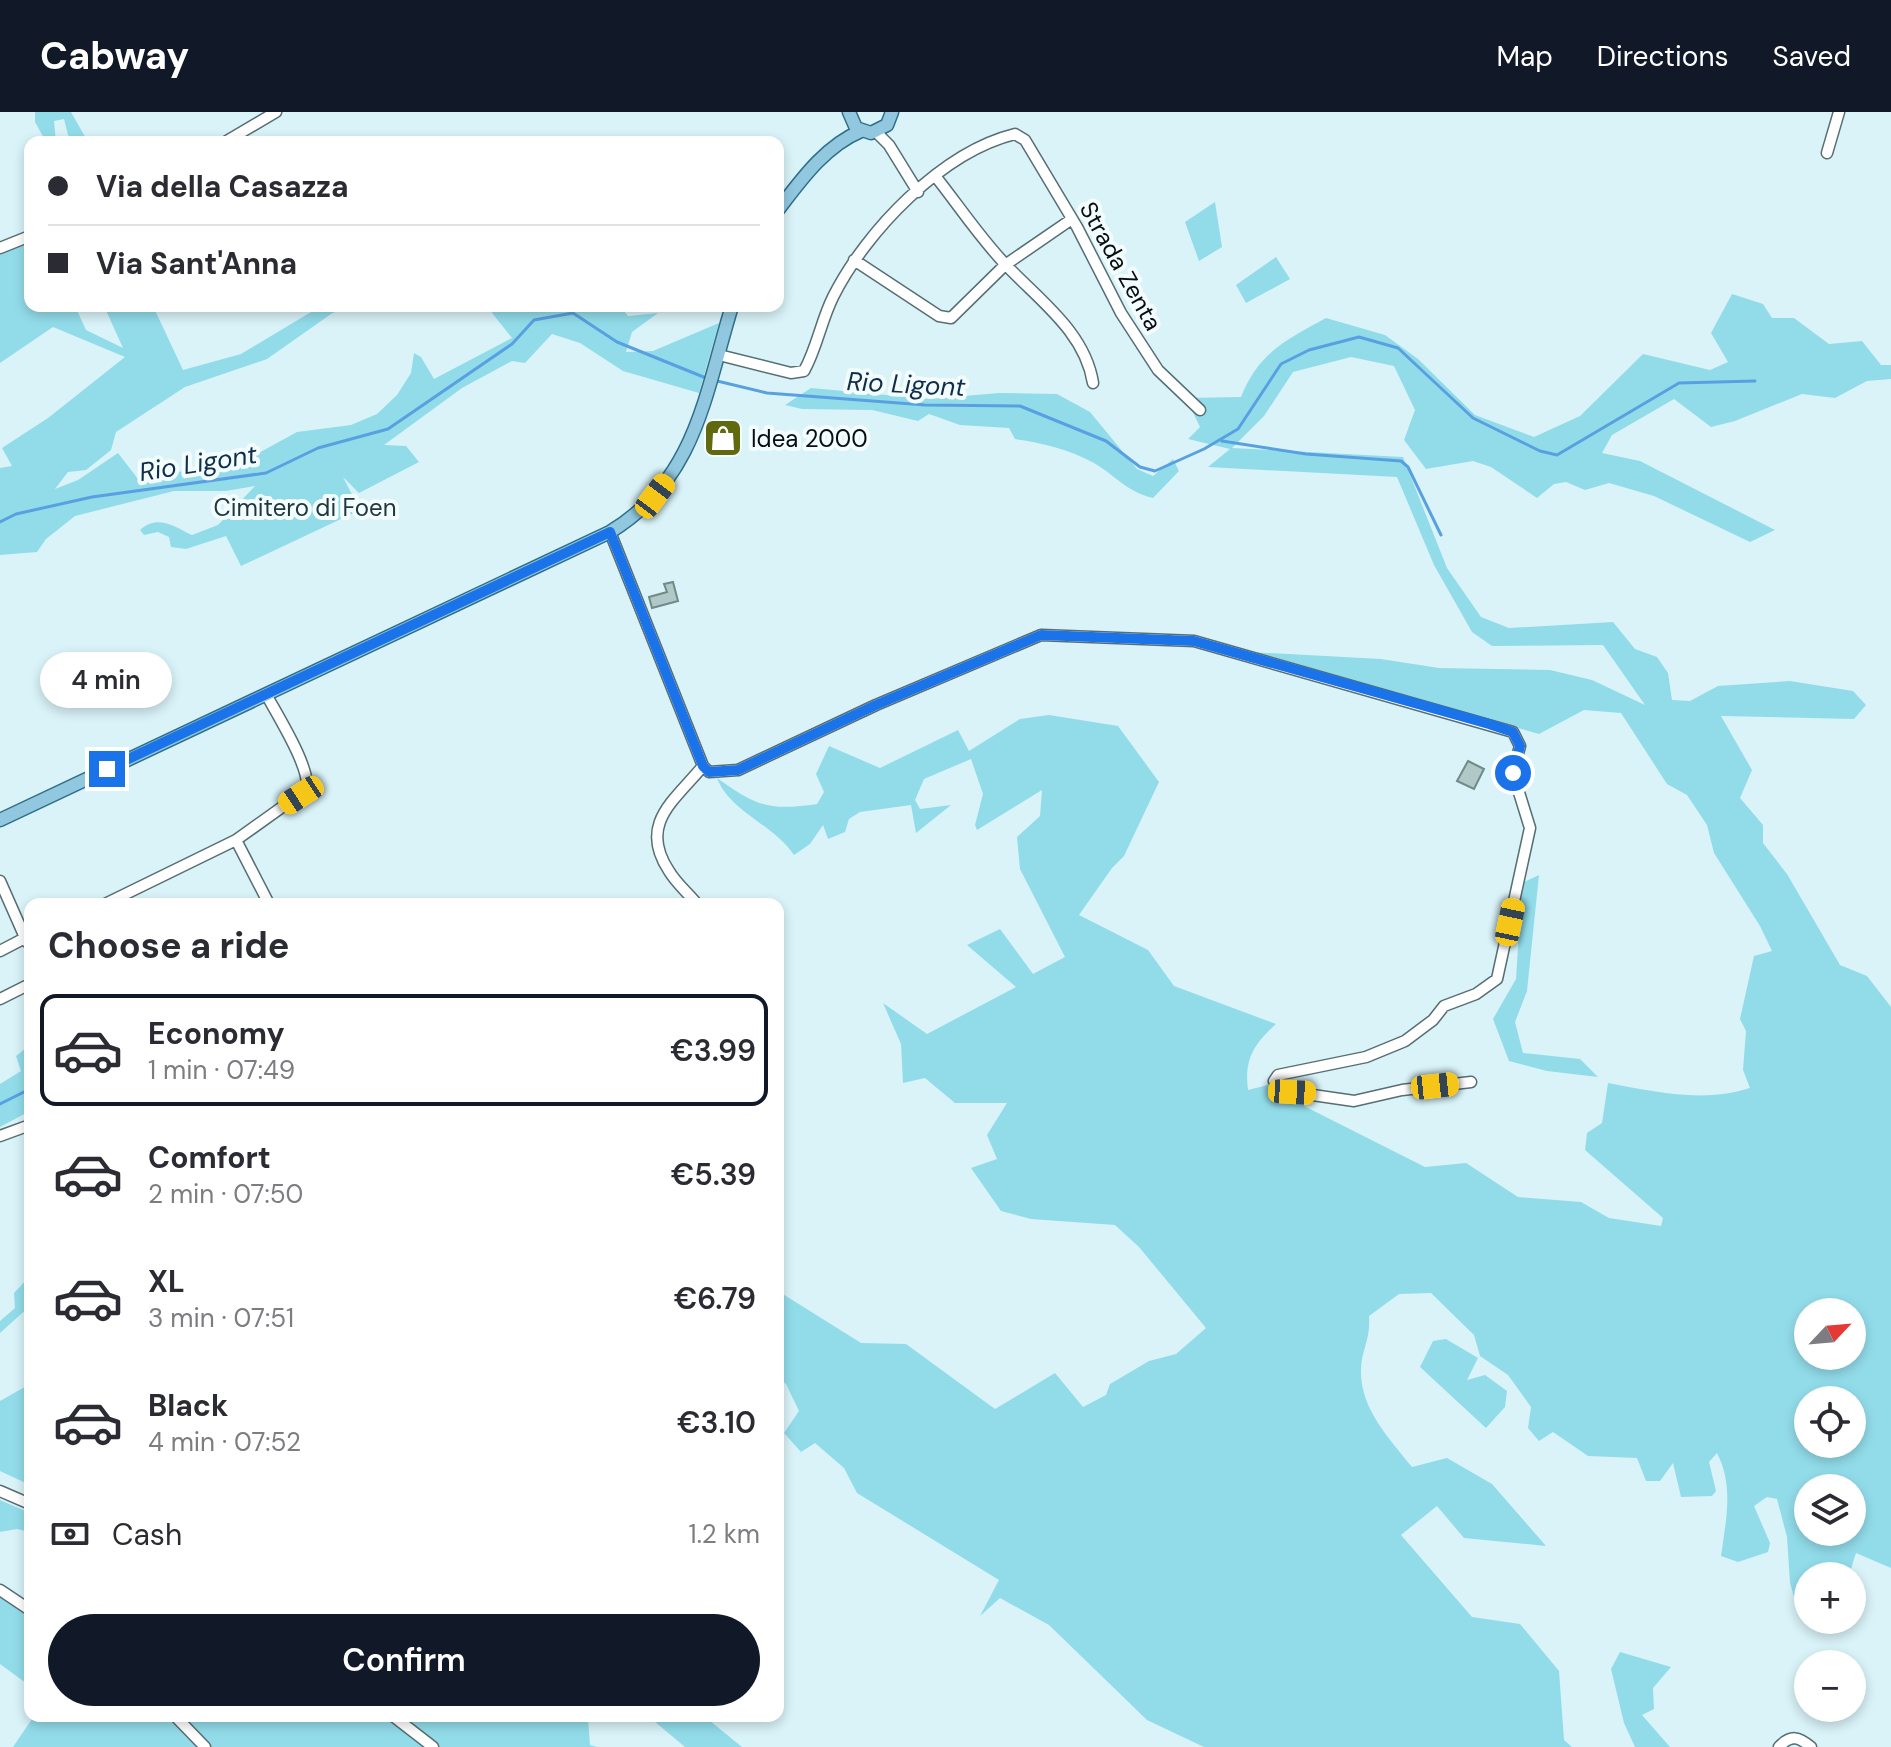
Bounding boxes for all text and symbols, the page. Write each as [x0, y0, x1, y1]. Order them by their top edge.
text: Cabway [40, 31, 189, 81]
text: Map [1496, 38, 1553, 75]
text: Directions [1597, 38, 1729, 75]
text: Saved [1773, 38, 1851, 75]
text: Via della Casazza [96, 167, 349, 206]
street label: Strada Zenta [1073, 196, 1169, 336]
text: Via Sant'Anna [96, 244, 297, 283]
water label: Rio Ligont [846, 364, 967, 404]
shop icon: Idea 2000 [702, 417, 744, 459]
place label: Idea 2000 [751, 423, 868, 454]
water label: Rio Ligont [137, 437, 260, 489]
car [631, 470, 679, 522]
park label: Cimitero di Foen [213, 492, 397, 523]
callout: 4 min [41, 653, 173, 709]
text: 4 min [71, 663, 141, 697]
route end [89, 751, 125, 787]
route start [1495, 755, 1531, 791]
car [274, 772, 328, 818]
car [1493, 896, 1527, 948]
text: Choose a ride [48, 922, 289, 969]
icon: car [52, 1014, 124, 1086]
text: Economy [148, 1014, 285, 1053]
text: €3.99 [670, 1031, 756, 1070]
text: 1 min · 07:49 [148, 1053, 295, 1087]
car [1410, 1072, 1460, 1100]
car [1267, 1079, 1317, 1105]
icon: car [52, 1138, 124, 1210]
text: Comfort [148, 1138, 271, 1177]
text: €5.39 [671, 1155, 756, 1194]
text: 2 min · 07:50 [148, 1177, 303, 1211]
icon: car [52, 1262, 124, 1334]
text: XL [148, 1262, 185, 1301]
text: €6.79 [674, 1279, 756, 1318]
north arrow [1794, 1298, 1866, 1370]
map controls [1794, 1298, 1866, 1722]
text: 3 min · 07:51 [148, 1301, 294, 1335]
icon: car [52, 1386, 124, 1458]
text: Black [148, 1386, 228, 1425]
button: locate [1794, 1386, 1866, 1458]
text: €3.10 [677, 1403, 756, 1442]
text: 4 min · 07:52 [148, 1425, 301, 1459]
button: layers [1794, 1474, 1866, 1546]
icon: cash [48, 1512, 92, 1556]
text: Cash [112, 1515, 182, 1554]
text: 1.2 km [689, 1517, 760, 1551]
button: + [1794, 1562, 1866, 1634]
button: Confirm [48, 1614, 760, 1706]
button: − [1794, 1650, 1866, 1722]

